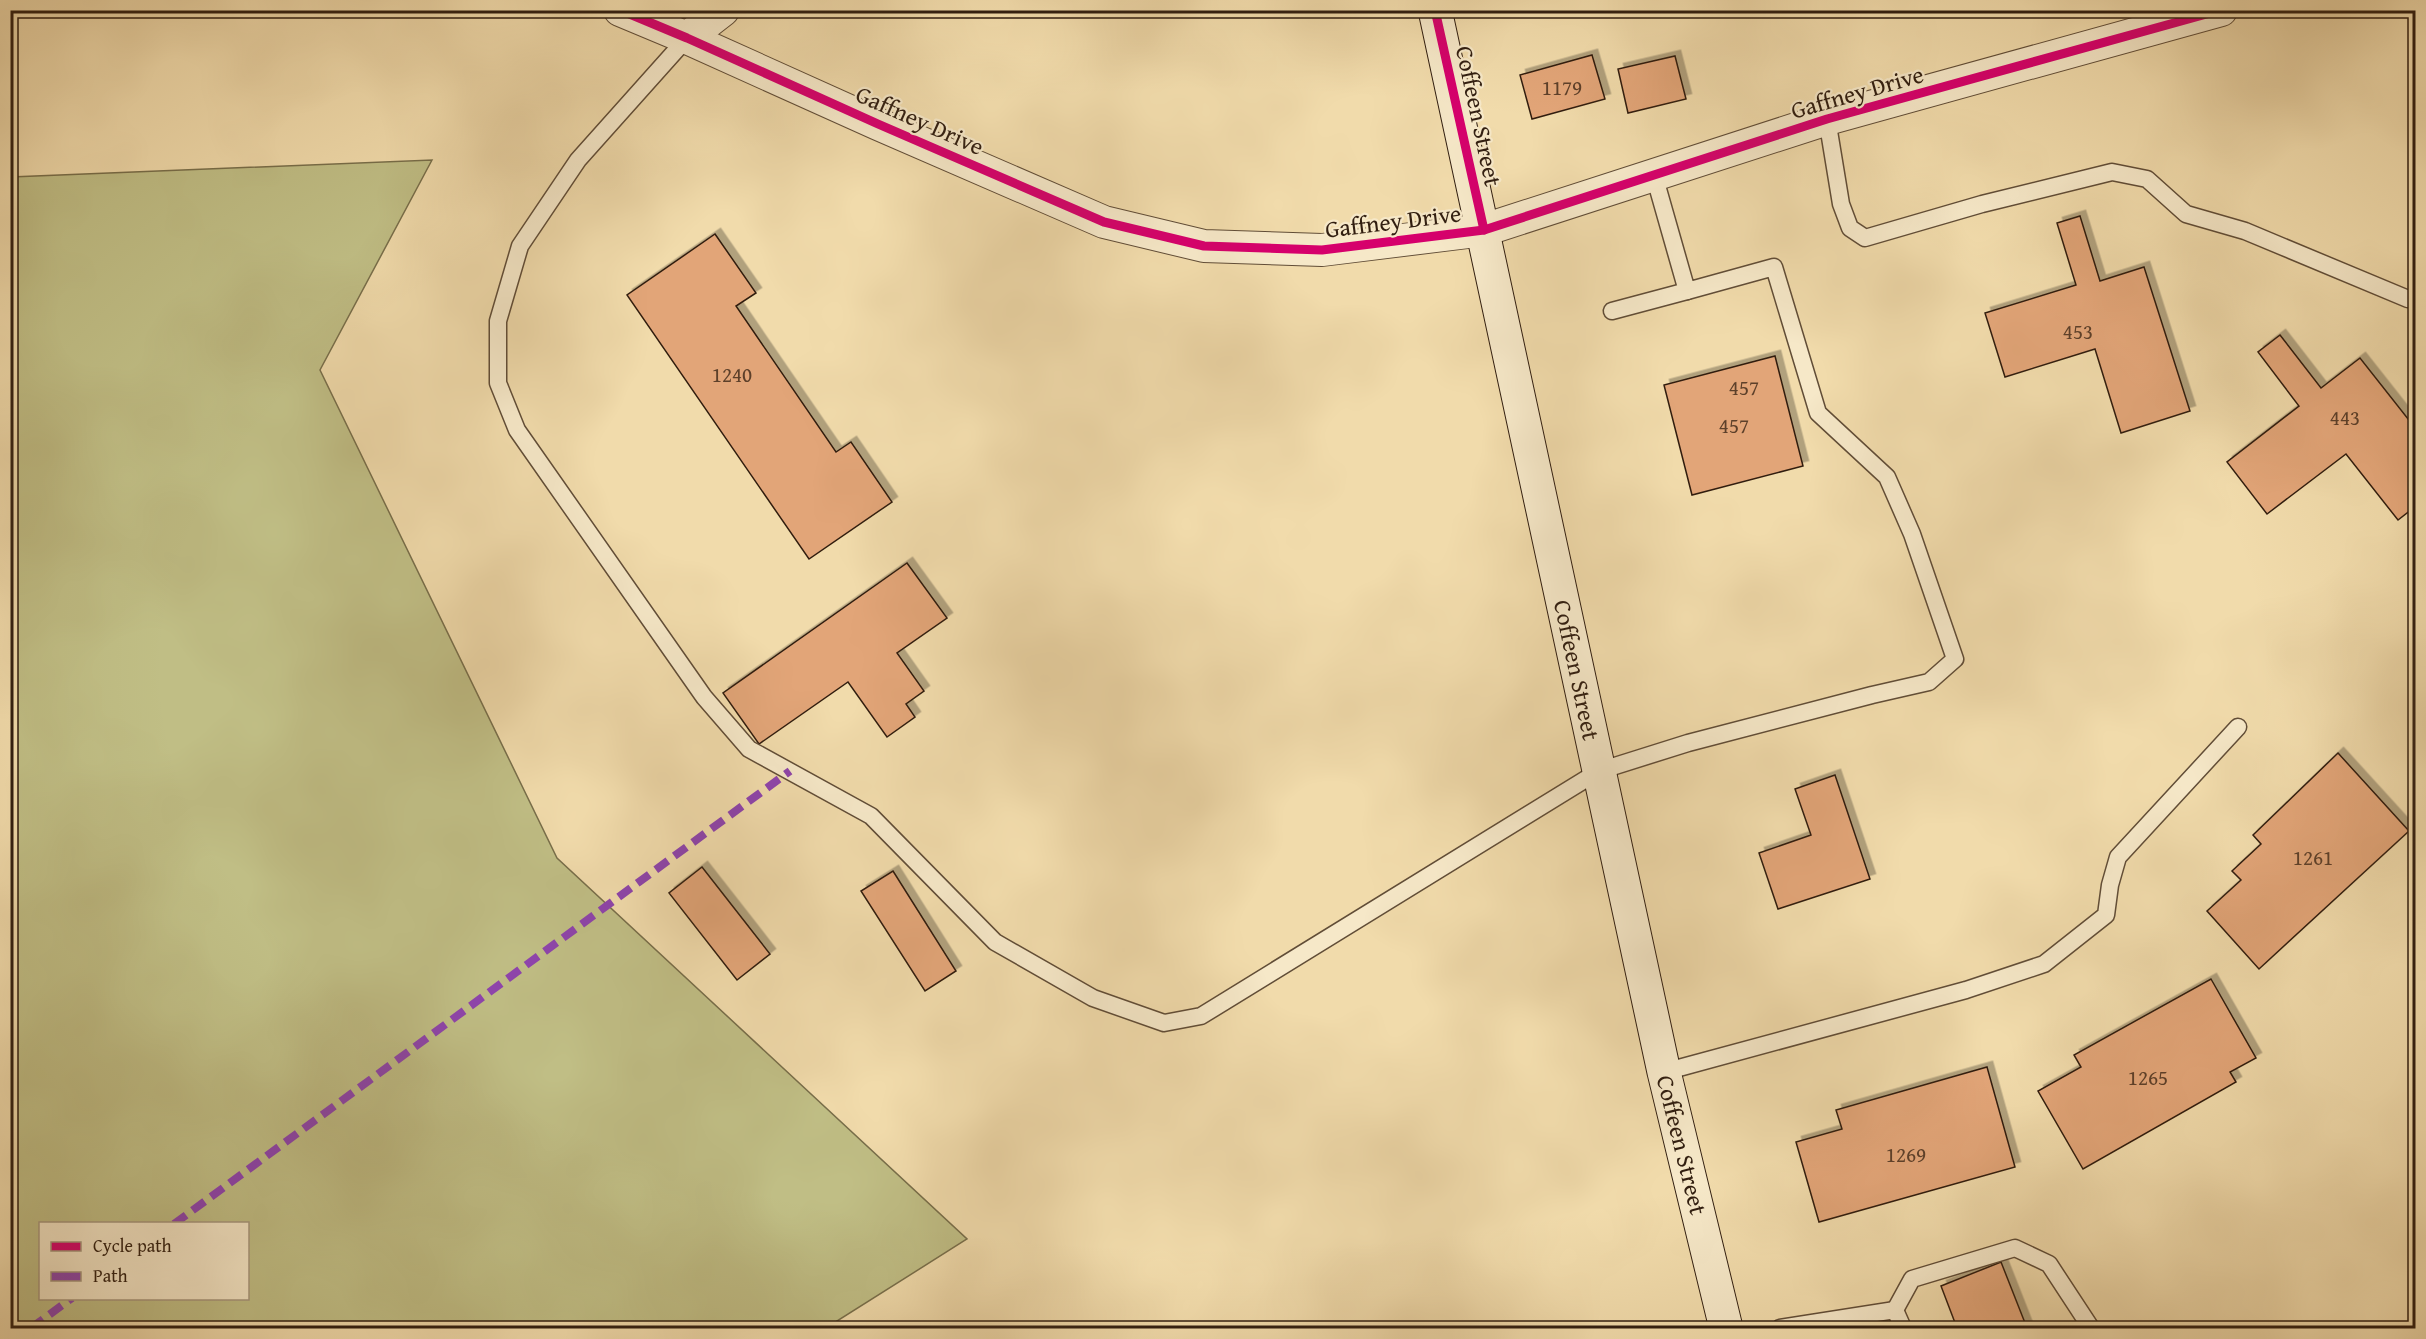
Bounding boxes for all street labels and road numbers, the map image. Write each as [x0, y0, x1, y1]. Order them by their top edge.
street label: Coffeen Street [1447, 43, 1511, 190]
street label: Gaffney Drive [1786, 56, 1928, 128]
street label: Gaffney Drive [850, 76, 990, 164]
street label: Gaffney Drive [1323, 195, 1463, 247]
street label: Coffeen Street [1545, 597, 1609, 744]
street label: Coffeen Street [1648, 1072, 1716, 1219]

